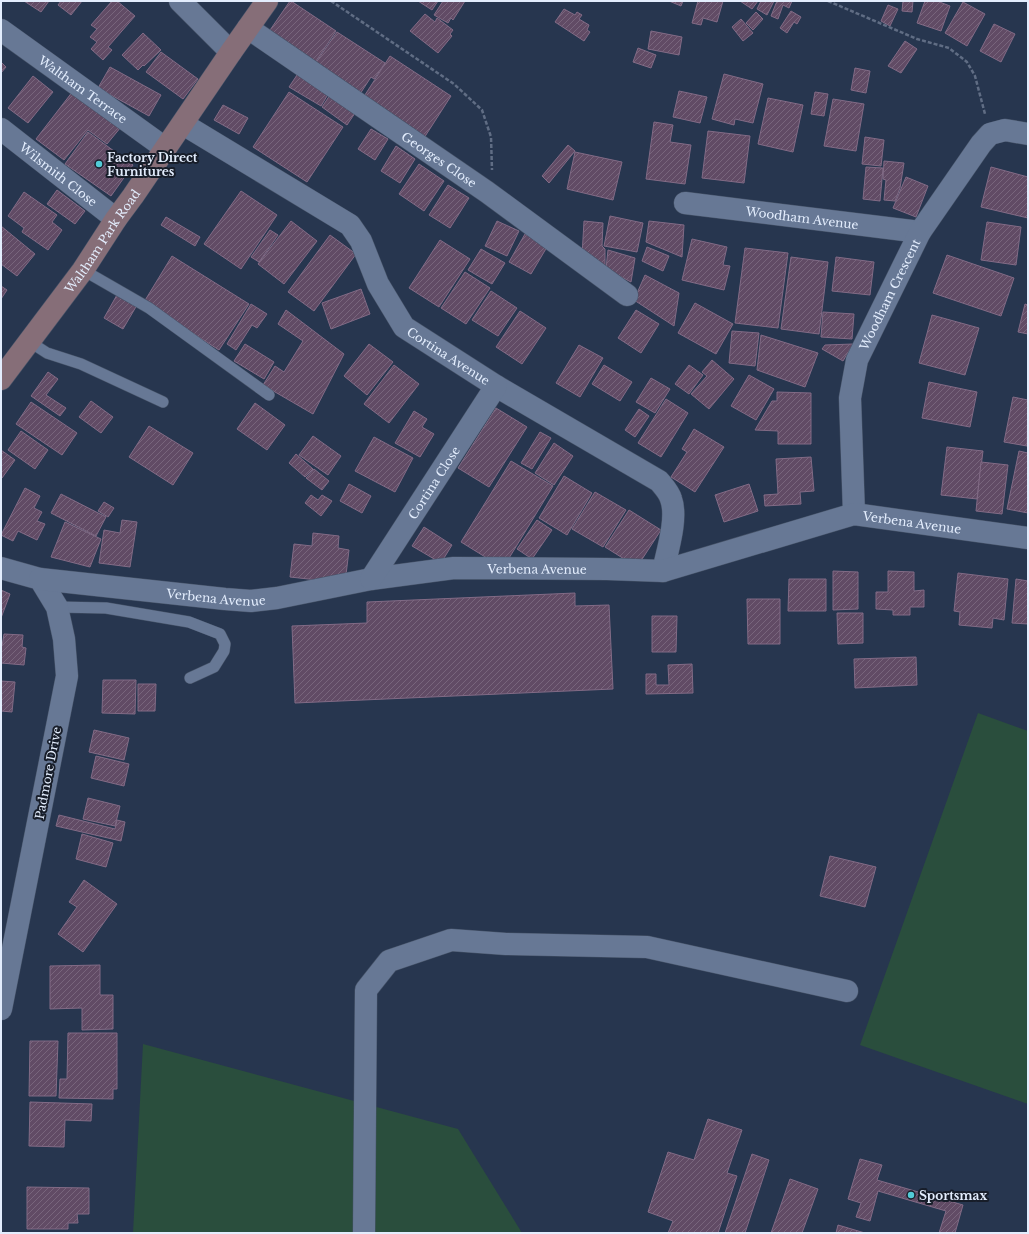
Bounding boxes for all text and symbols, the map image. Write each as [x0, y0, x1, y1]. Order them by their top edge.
street label: Waltham Terrace [35, 51, 130, 126]
street label: Georges Close [399, 128, 480, 190]
street label: Wilsmith Close [16, 138, 100, 209]
place label: Factory Direct Furnitures [107, 150, 198, 179]
marker: Factory Direct Furnitures [94, 159, 104, 169]
street label: Waltham Park Road [60, 186, 143, 297]
street label: Woodham Avenue [744, 203, 859, 232]
street label: Woodham Crescent [855, 236, 923, 353]
street label: Cortina Avenue [404, 324, 493, 388]
street label: Cortina Close [404, 443, 463, 522]
street label: Verbena Avenue [861, 508, 962, 536]
street label: Verbena Avenue [486, 561, 587, 576]
street label: Verbena Avenue [165, 585, 266, 608]
street label: Padmore Drive [32, 725, 64, 820]
place label: Sportsmax [919, 1188, 987, 1203]
marker: Sportsmax [906, 1190, 916, 1200]

